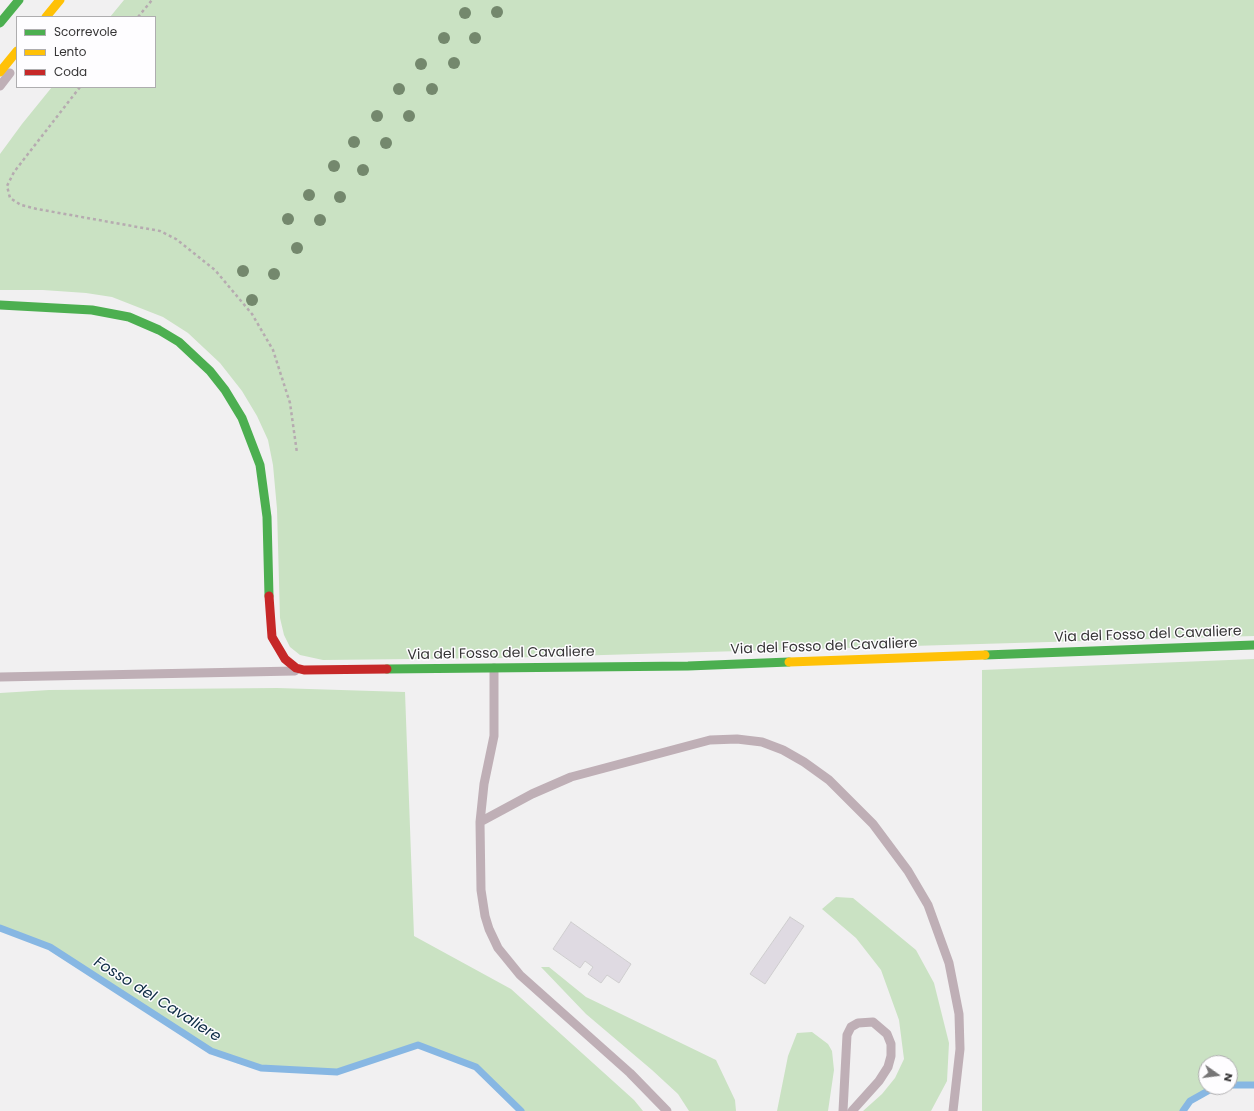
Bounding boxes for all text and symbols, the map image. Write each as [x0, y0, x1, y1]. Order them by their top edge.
legend [16, 16, 156, 88]
text: Scorrevole [54, 23, 117, 40]
text: Lento [54, 43, 86, 60]
text: Coda [54, 63, 87, 80]
street label: Via del Fosso del Cavaliere [1054, 623, 1242, 647]
street label: Via del Fosso del Cavaliere [730, 635, 918, 659]
street label: Via del Fosso del Cavaliere [407, 644, 595, 664]
water label: Fosso del Cavaliere [90, 954, 224, 1046]
north arrow [1198, 1055, 1238, 1095]
text: N [1220, 1072, 1237, 1084]

